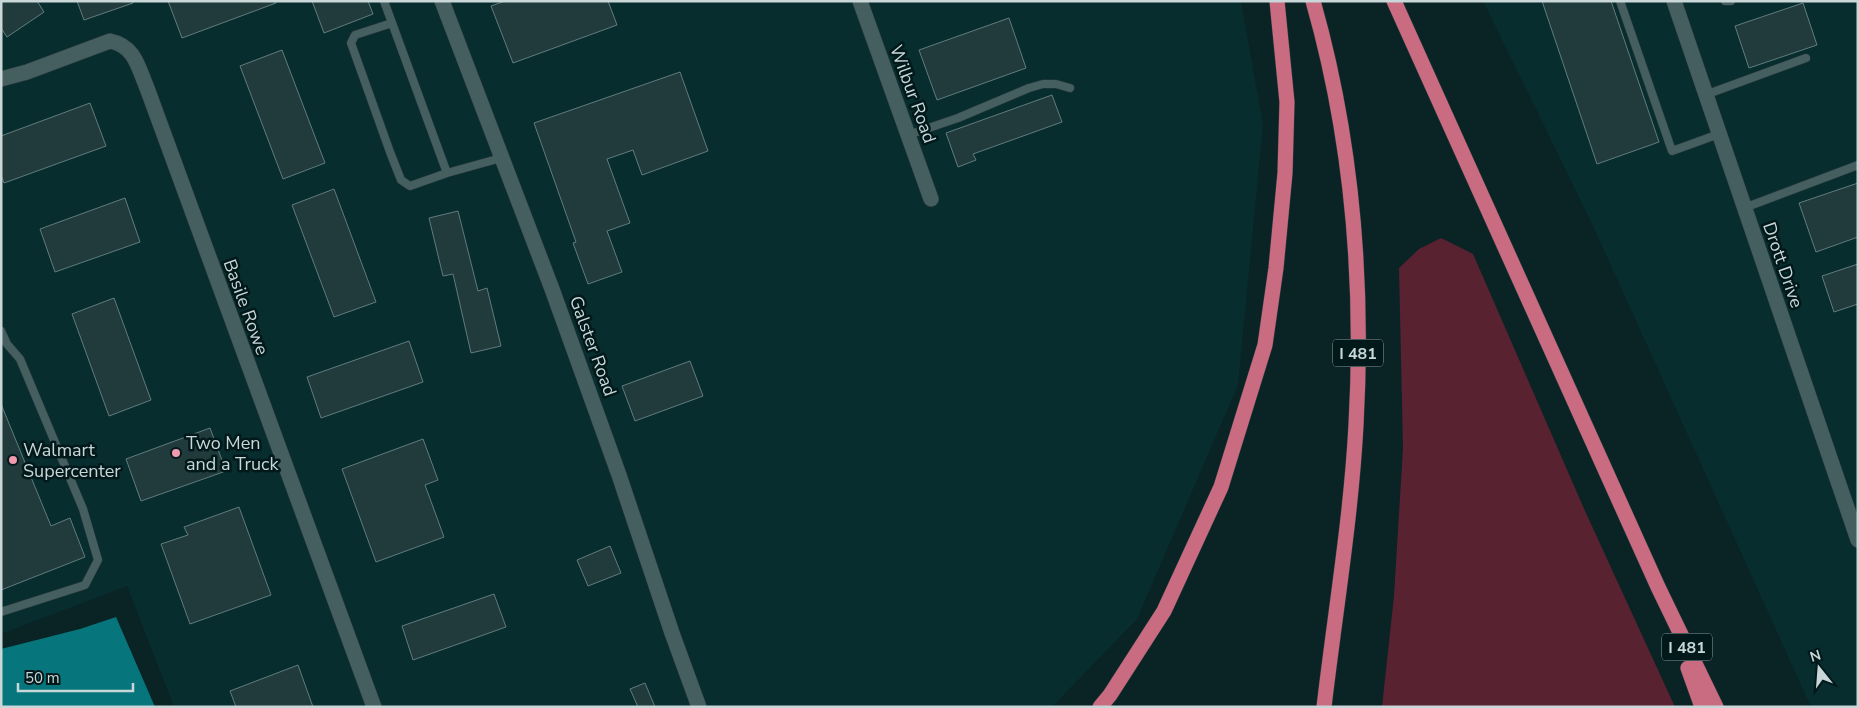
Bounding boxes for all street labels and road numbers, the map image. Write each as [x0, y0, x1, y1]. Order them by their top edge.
street label: Wilbur Road [884, 42, 942, 146]
street label: Drott Drive [1757, 219, 1809, 311]
street label: Basile Rowe [218, 256, 274, 358]
street label: Galster Road [564, 292, 622, 400]
road number: I 481 [1333, 339, 1383, 366]
road number: I 481 [1662, 634, 1712, 660]

